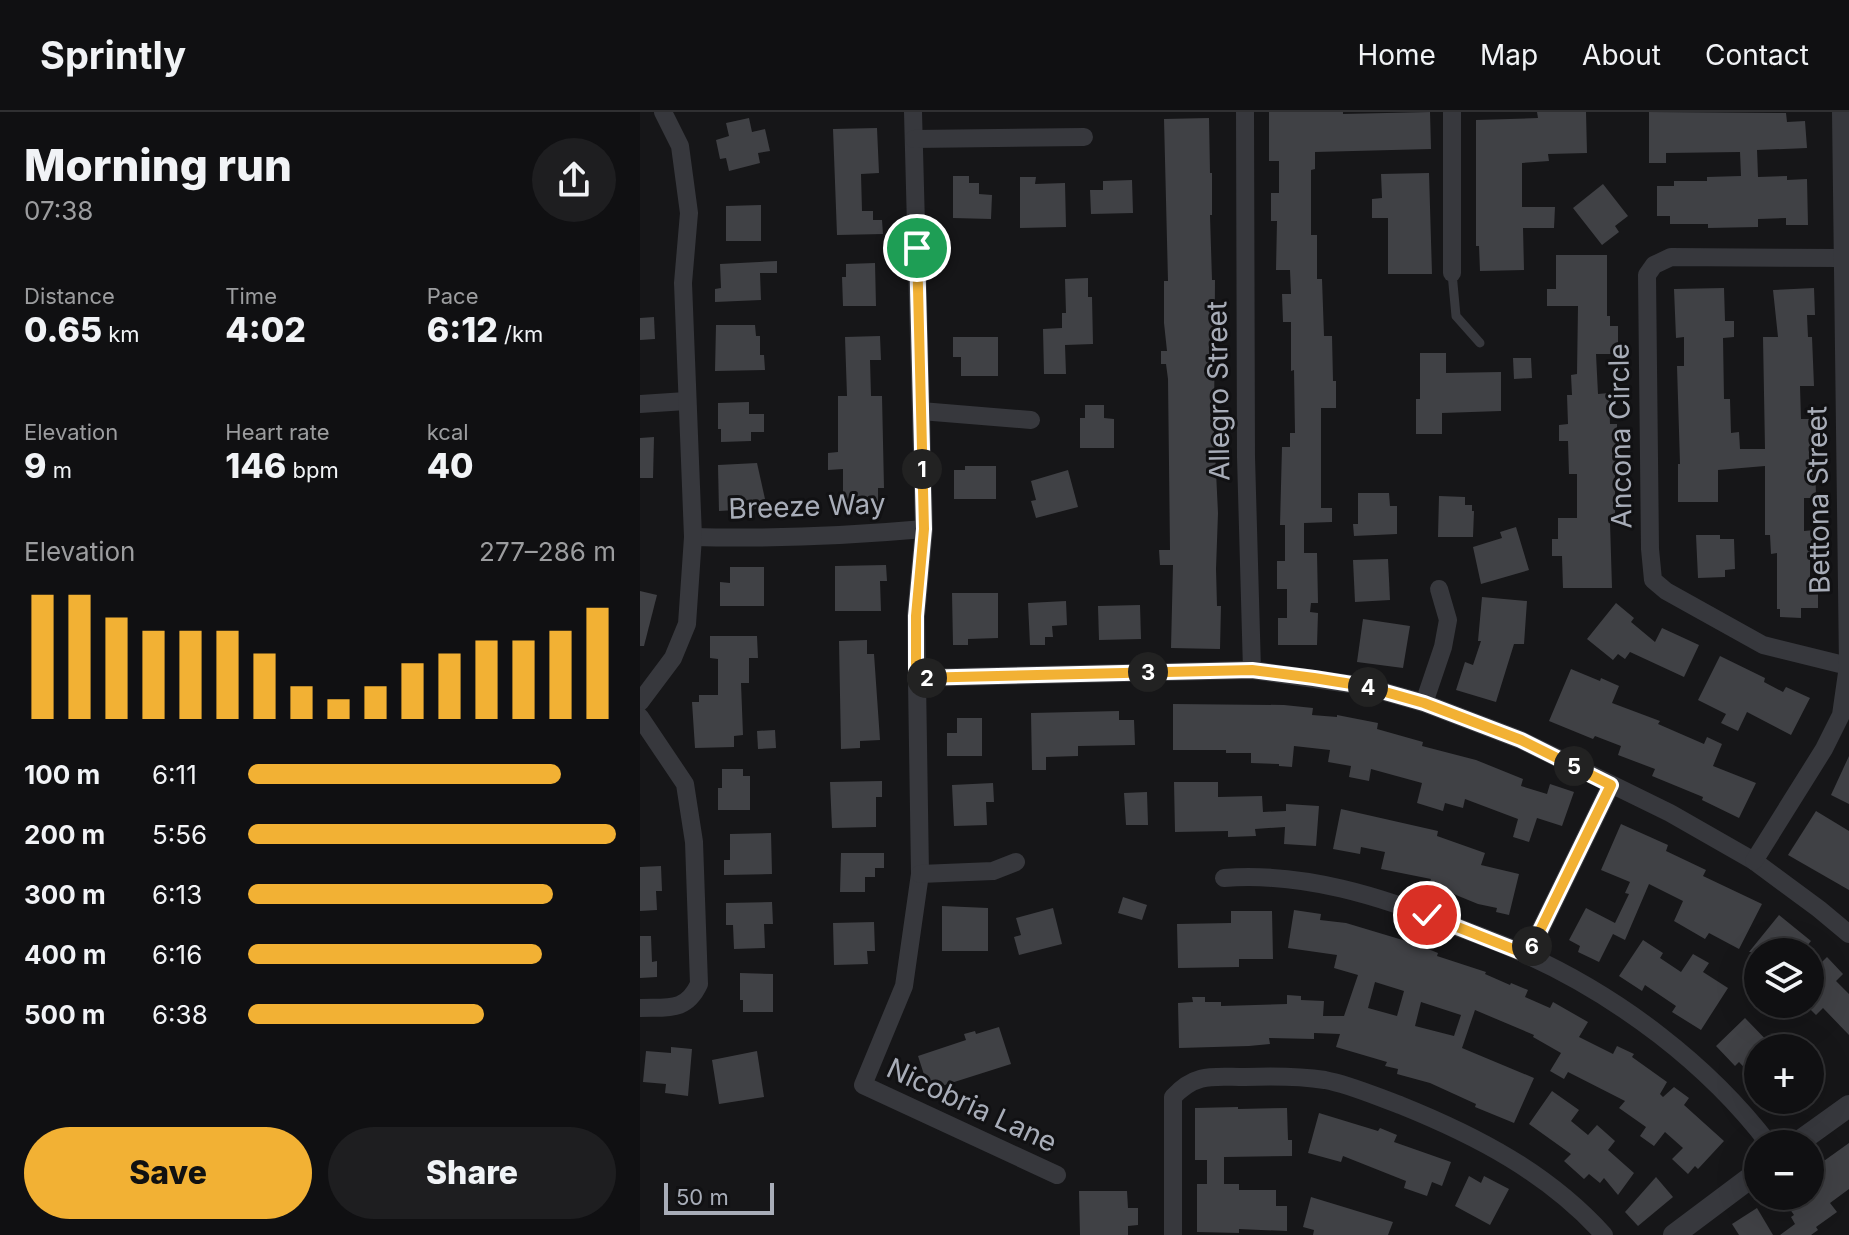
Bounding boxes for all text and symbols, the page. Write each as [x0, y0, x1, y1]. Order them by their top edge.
text: Sprintly [40, 32, 186, 78]
text: Home [1357, 38, 1436, 72]
text: Map [1480, 38, 1538, 72]
text: About [1582, 38, 1661, 72]
text: Contact [1705, 38, 1809, 72]
text: Morning run [24, 138, 292, 192]
button: share [532, 138, 616, 222]
text: 07:38 [24, 195, 93, 226]
pin [883, 214, 951, 282]
icon: arrive [895, 226, 939, 270]
text: Distance [24, 283, 115, 309]
text: Time [225, 283, 277, 309]
text: Pace [427, 283, 478, 309]
street label: Allegro Street [1199, 301, 1237, 481]
text: 0.65 [24, 309, 102, 350]
text: 4:02 [225, 309, 306, 350]
text: 6:12 [427, 309, 498, 350]
text: km [102, 321, 140, 347]
text: /km [498, 321, 543, 347]
street label: Ancona Circle [1601, 343, 1639, 529]
street label: Bettona Street [1799, 406, 1837, 594]
text: Elevation [24, 419, 118, 445]
text: Heart rate [225, 419, 330, 445]
text: kcal [427, 419, 469, 445]
text: 9 [24, 445, 47, 486]
text: 146 [225, 445, 286, 486]
text: 40 [427, 445, 474, 486]
pin: 1 [902, 449, 942, 489]
text: 1 [917, 456, 927, 482]
text: m [47, 457, 72, 483]
text: bpm [286, 457, 339, 483]
street label: Breeze Way [728, 486, 886, 526]
text: Elevation [24, 536, 135, 567]
text: 277–286 m [479, 536, 616, 567]
pin: 3 [1128, 652, 1168, 692]
pin: 2 [907, 658, 947, 698]
text: 3 [1141, 659, 1155, 685]
text: 2 [920, 665, 934, 691]
pin: 4 [1348, 667, 1388, 707]
text: 4 [1361, 674, 1375, 700]
pin: 5 [1554, 746, 1594, 786]
text: 5 [1567, 753, 1581, 779]
text: 100 m [24, 759, 100, 790]
text: 6:11 [152, 759, 197, 790]
text: 200 m [24, 819, 105, 850]
text: 5:56 [152, 819, 207, 850]
text: 300 m [24, 879, 106, 910]
text: 6:13 [152, 879, 202, 910]
pin [1393, 881, 1461, 949]
icon: check [1405, 893, 1449, 937]
pin: 6 [1512, 926, 1552, 966]
text: 6 [1525, 933, 1539, 959]
map controls [1744, 938, 1824, 1210]
button: layers [1744, 938, 1824, 1018]
text: 400 m [24, 939, 107, 970]
text: 6:16 [152, 939, 202, 970]
text: 500 m [24, 999, 106, 1030]
text: 6:38 [152, 999, 208, 1030]
button: + [1744, 1034, 1824, 1114]
street label: Nicobria Lane [882, 1051, 1062, 1159]
button: Save [24, 1127, 312, 1219]
button: Share [328, 1127, 616, 1219]
button: − [1744, 1130, 1824, 1210]
scale bar [664, 1179, 774, 1215]
text: 50 m [676, 1184, 729, 1210]

